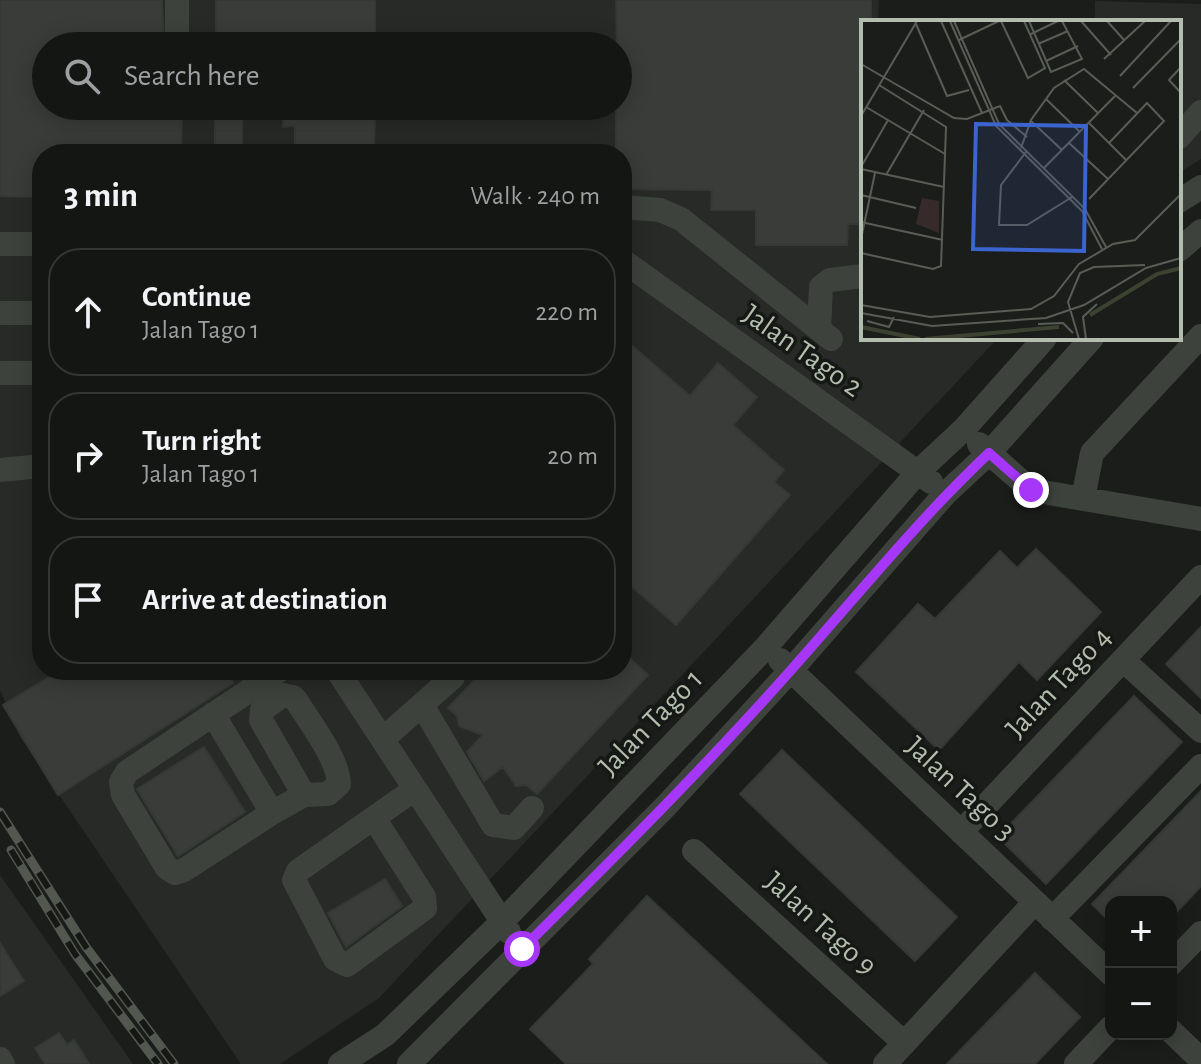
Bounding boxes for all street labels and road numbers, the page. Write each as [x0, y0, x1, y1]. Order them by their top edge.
street label: Jalan Tago 2 [737, 299, 868, 403]
street label: Jalan Tago 4 [1000, 622, 1117, 744]
street label: Jalan Tago 1 [593, 664, 708, 782]
street label: Jalan Tago 3 [900, 731, 1021, 846]
street label: Jalan Tago 9 [759, 866, 882, 981]

